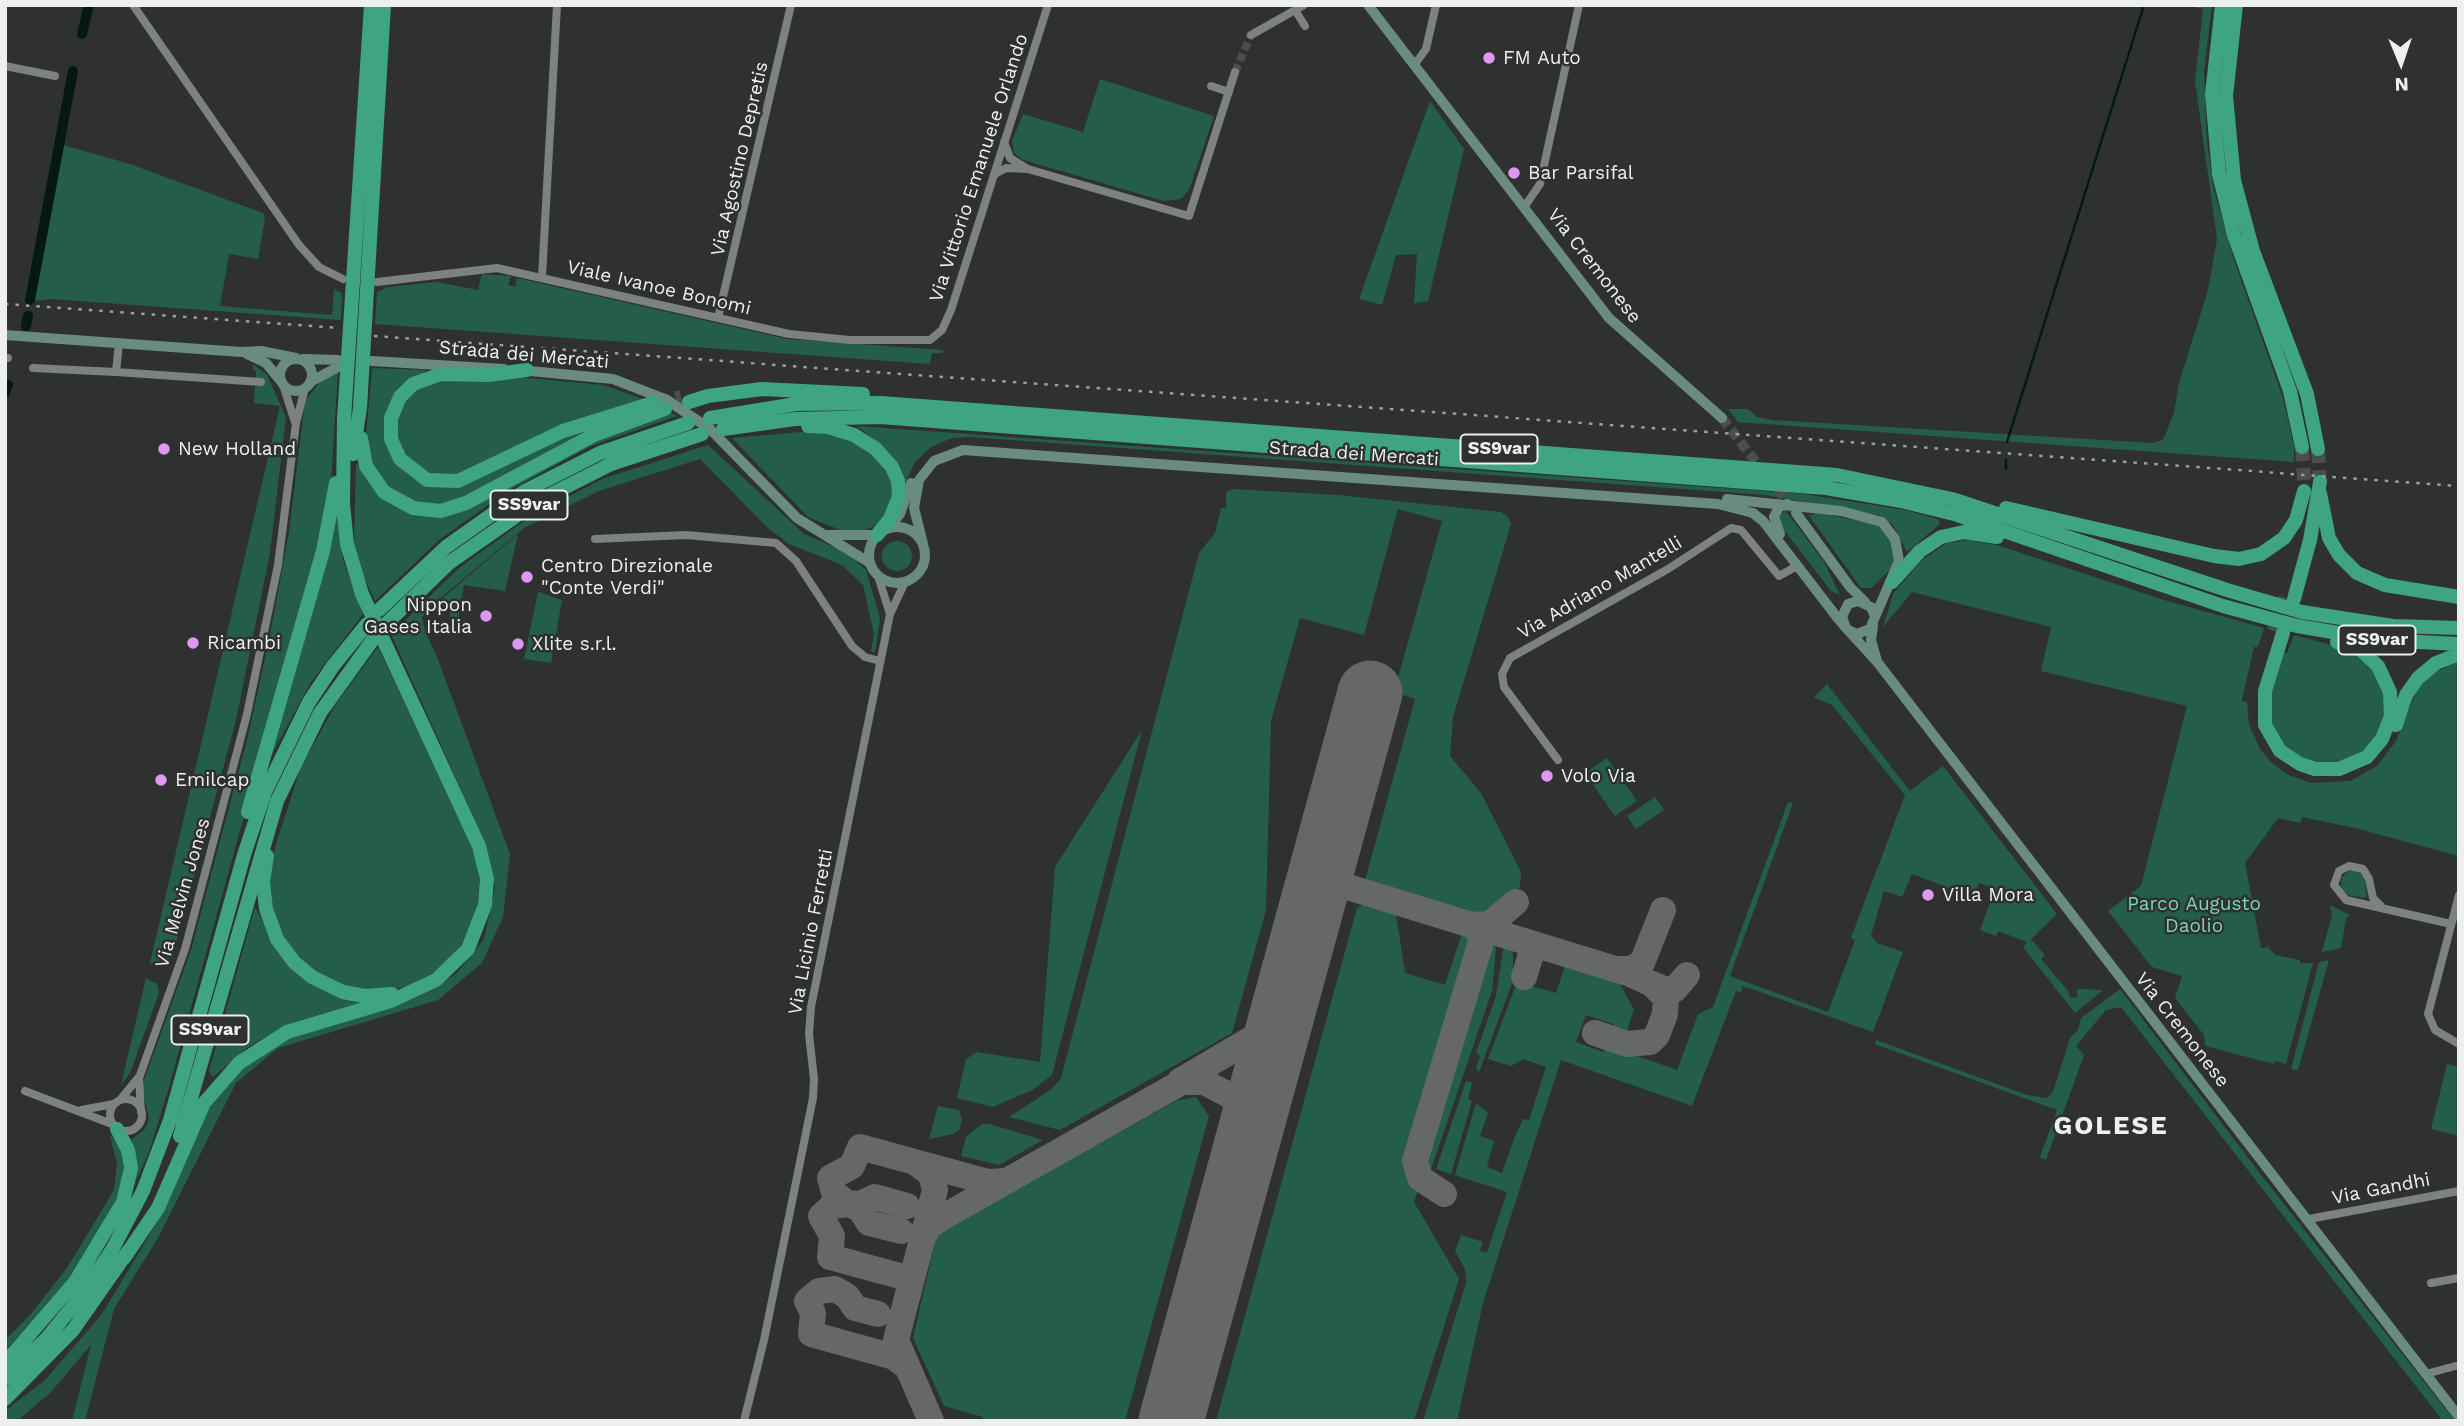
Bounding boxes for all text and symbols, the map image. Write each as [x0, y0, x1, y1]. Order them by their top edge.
north arrow [2366, 28, 2436, 98]
street label: Via Vittorio Emanuele Orlando [925, 31, 1033, 305]
place label: FM Auto [1503, 47, 1581, 69]
marker: FM Auto [1481, 50, 1497, 66]
street label: Via Agostino Depretis [707, 59, 773, 259]
text: N [2394, 73, 2409, 96]
place label: Bar Parsifal [1528, 162, 1634, 184]
marker: Bar Parsifal [1506, 165, 1522, 181]
street label: Via Cremonese [1542, 204, 1646, 328]
street label: Viale Ivanoe Bonomi [565, 256, 753, 320]
street label: Strada dei Mercati [438, 336, 610, 374]
road number: SS9var [1460, 434, 1538, 463]
street label: Strada dei Mercati [1268, 437, 1440, 471]
place label: New Holland [178, 438, 296, 460]
marker: New Holland [156, 441, 172, 457]
road number: SS9var [490, 490, 568, 520]
street label: Via Adriano Mantelli [1514, 532, 1686, 644]
place label: Centro Direzionale "Conte Verdi" [541, 555, 713, 599]
marker: Centro Direzionale "Conte Verdi" [519, 569, 535, 585]
place label: Nippon Gases Italia [364, 594, 472, 638]
marker: Nippon Gases Italia [478, 608, 494, 624]
road number: SS9var [2338, 626, 2416, 654]
place label: Ricambi [207, 632, 281, 654]
place label: Xlite s.r.l. [532, 633, 617, 655]
marker: Ricambi [185, 635, 201, 651]
marker: Xlite s.r.l. [510, 636, 526, 652]
place label: Volo Via [1561, 765, 1636, 787]
marker: Volo Via [1539, 768, 1555, 784]
place label: Emilcap [175, 769, 249, 791]
marker: Emilcap [153, 772, 169, 788]
street label: Via Melvin Jones [151, 815, 215, 971]
street label: Via Licinio Ferretti [784, 847, 838, 1017]
place label: Villa Mora [1942, 884, 2034, 906]
marker: Villa Mora [1920, 887, 1936, 903]
park label: Parco Augusto Daolio [2127, 893, 2261, 937]
street label: Via Cremonese [2130, 968, 2234, 1092]
road number: SS9var [172, 1015, 248, 1044]
district label: GOLESE [2054, 1110, 2168, 1142]
street label: Via Gandhi [2330, 1168, 2432, 1210]

